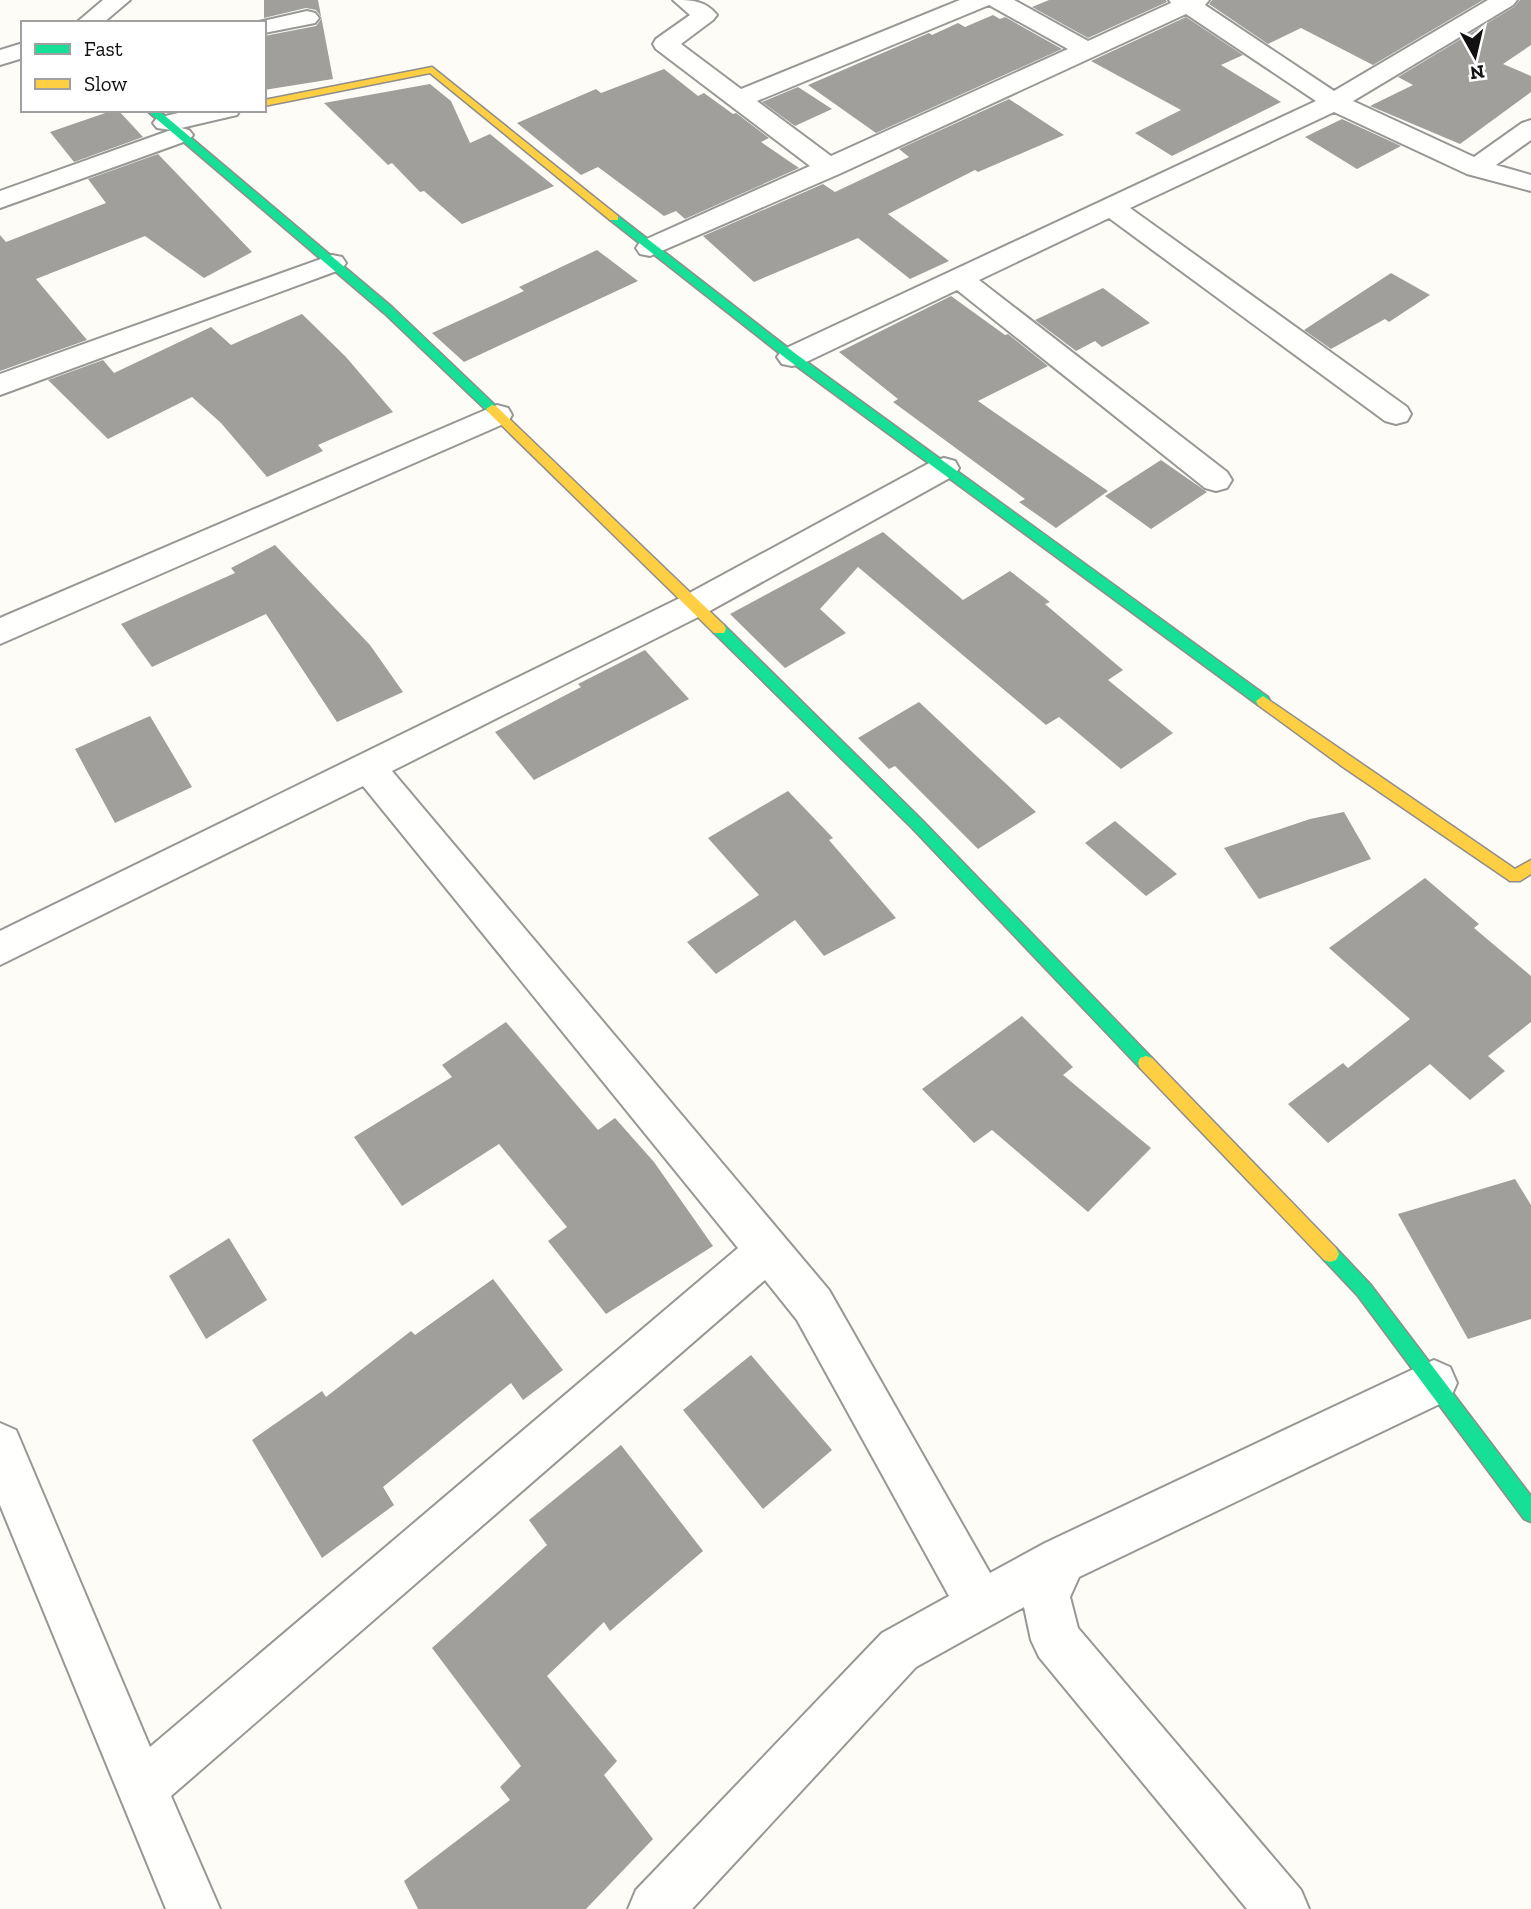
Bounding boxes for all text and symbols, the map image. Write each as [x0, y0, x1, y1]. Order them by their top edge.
legend [21, 21, 266, 112]
north arrow [1440, 21, 1510, 91]
text: Fast [84, 36, 123, 61]
text: N [1469, 60, 1486, 85]
text: Slow [84, 71, 127, 96]

